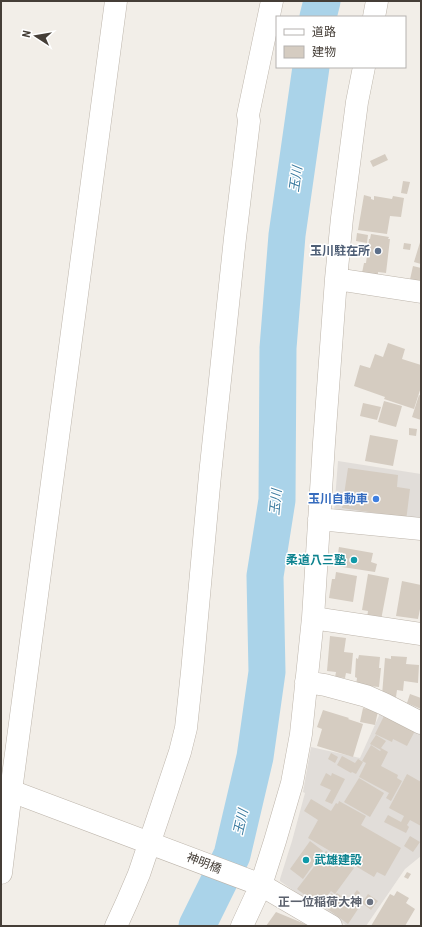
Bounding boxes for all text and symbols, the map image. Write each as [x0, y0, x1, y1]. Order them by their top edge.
north arrow [16, 16, 56, 56]
legend [276, 16, 406, 68]
text: 道路 [312, 25, 336, 39]
text: N [20, 29, 34, 39]
text: 建物 [312, 45, 336, 59]
water label: 玉川 [286, 163, 305, 193]
place label: 玉川駐在所 [310, 244, 370, 258]
marker: 玉川駐在所 [373, 246, 383, 256]
water label: 玉川 [267, 486, 284, 516]
place label: 玉川自動車 [308, 492, 368, 506]
marker: 玉川自動車 [371, 494, 381, 504]
place label: 柔道八三塾 [286, 553, 346, 567]
marker: 柔道八三塾 [349, 555, 359, 565]
water label: 玉川 [230, 806, 251, 836]
street label: 神明橋 [185, 850, 223, 876]
place label: 武雄建設 [314, 853, 362, 867]
marker: 武雄建設 [301, 855, 311, 865]
place label: 正一位稲荷大神 [278, 895, 362, 909]
marker: 正一位稲荷大神 [365, 897, 375, 907]

